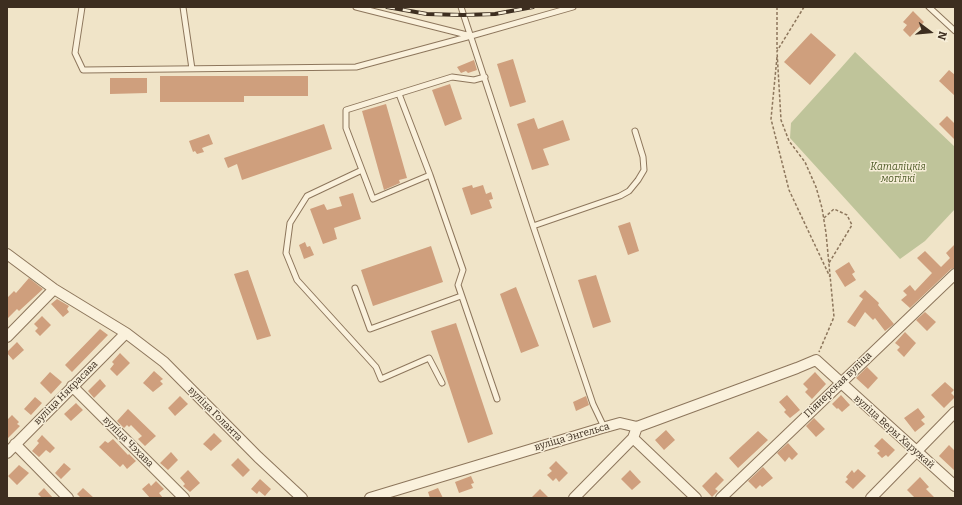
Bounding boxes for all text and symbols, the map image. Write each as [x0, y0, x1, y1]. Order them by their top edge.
north arrow [910, 12, 950, 52]
text: N [935, 30, 949, 41]
park label: Каталіцкія могілкі [870, 161, 926, 184]
street label: Піянерская вуліца [802, 350, 874, 420]
street label: вуліца Някрасава [32, 359, 100, 427]
street label: вуліца Голанта [185, 384, 245, 444]
street label: вуліца Веры Харужай [851, 393, 937, 471]
street label: вуліца Чэхава [100, 414, 156, 470]
street label: вуліца Энгельса [533, 421, 611, 453]

